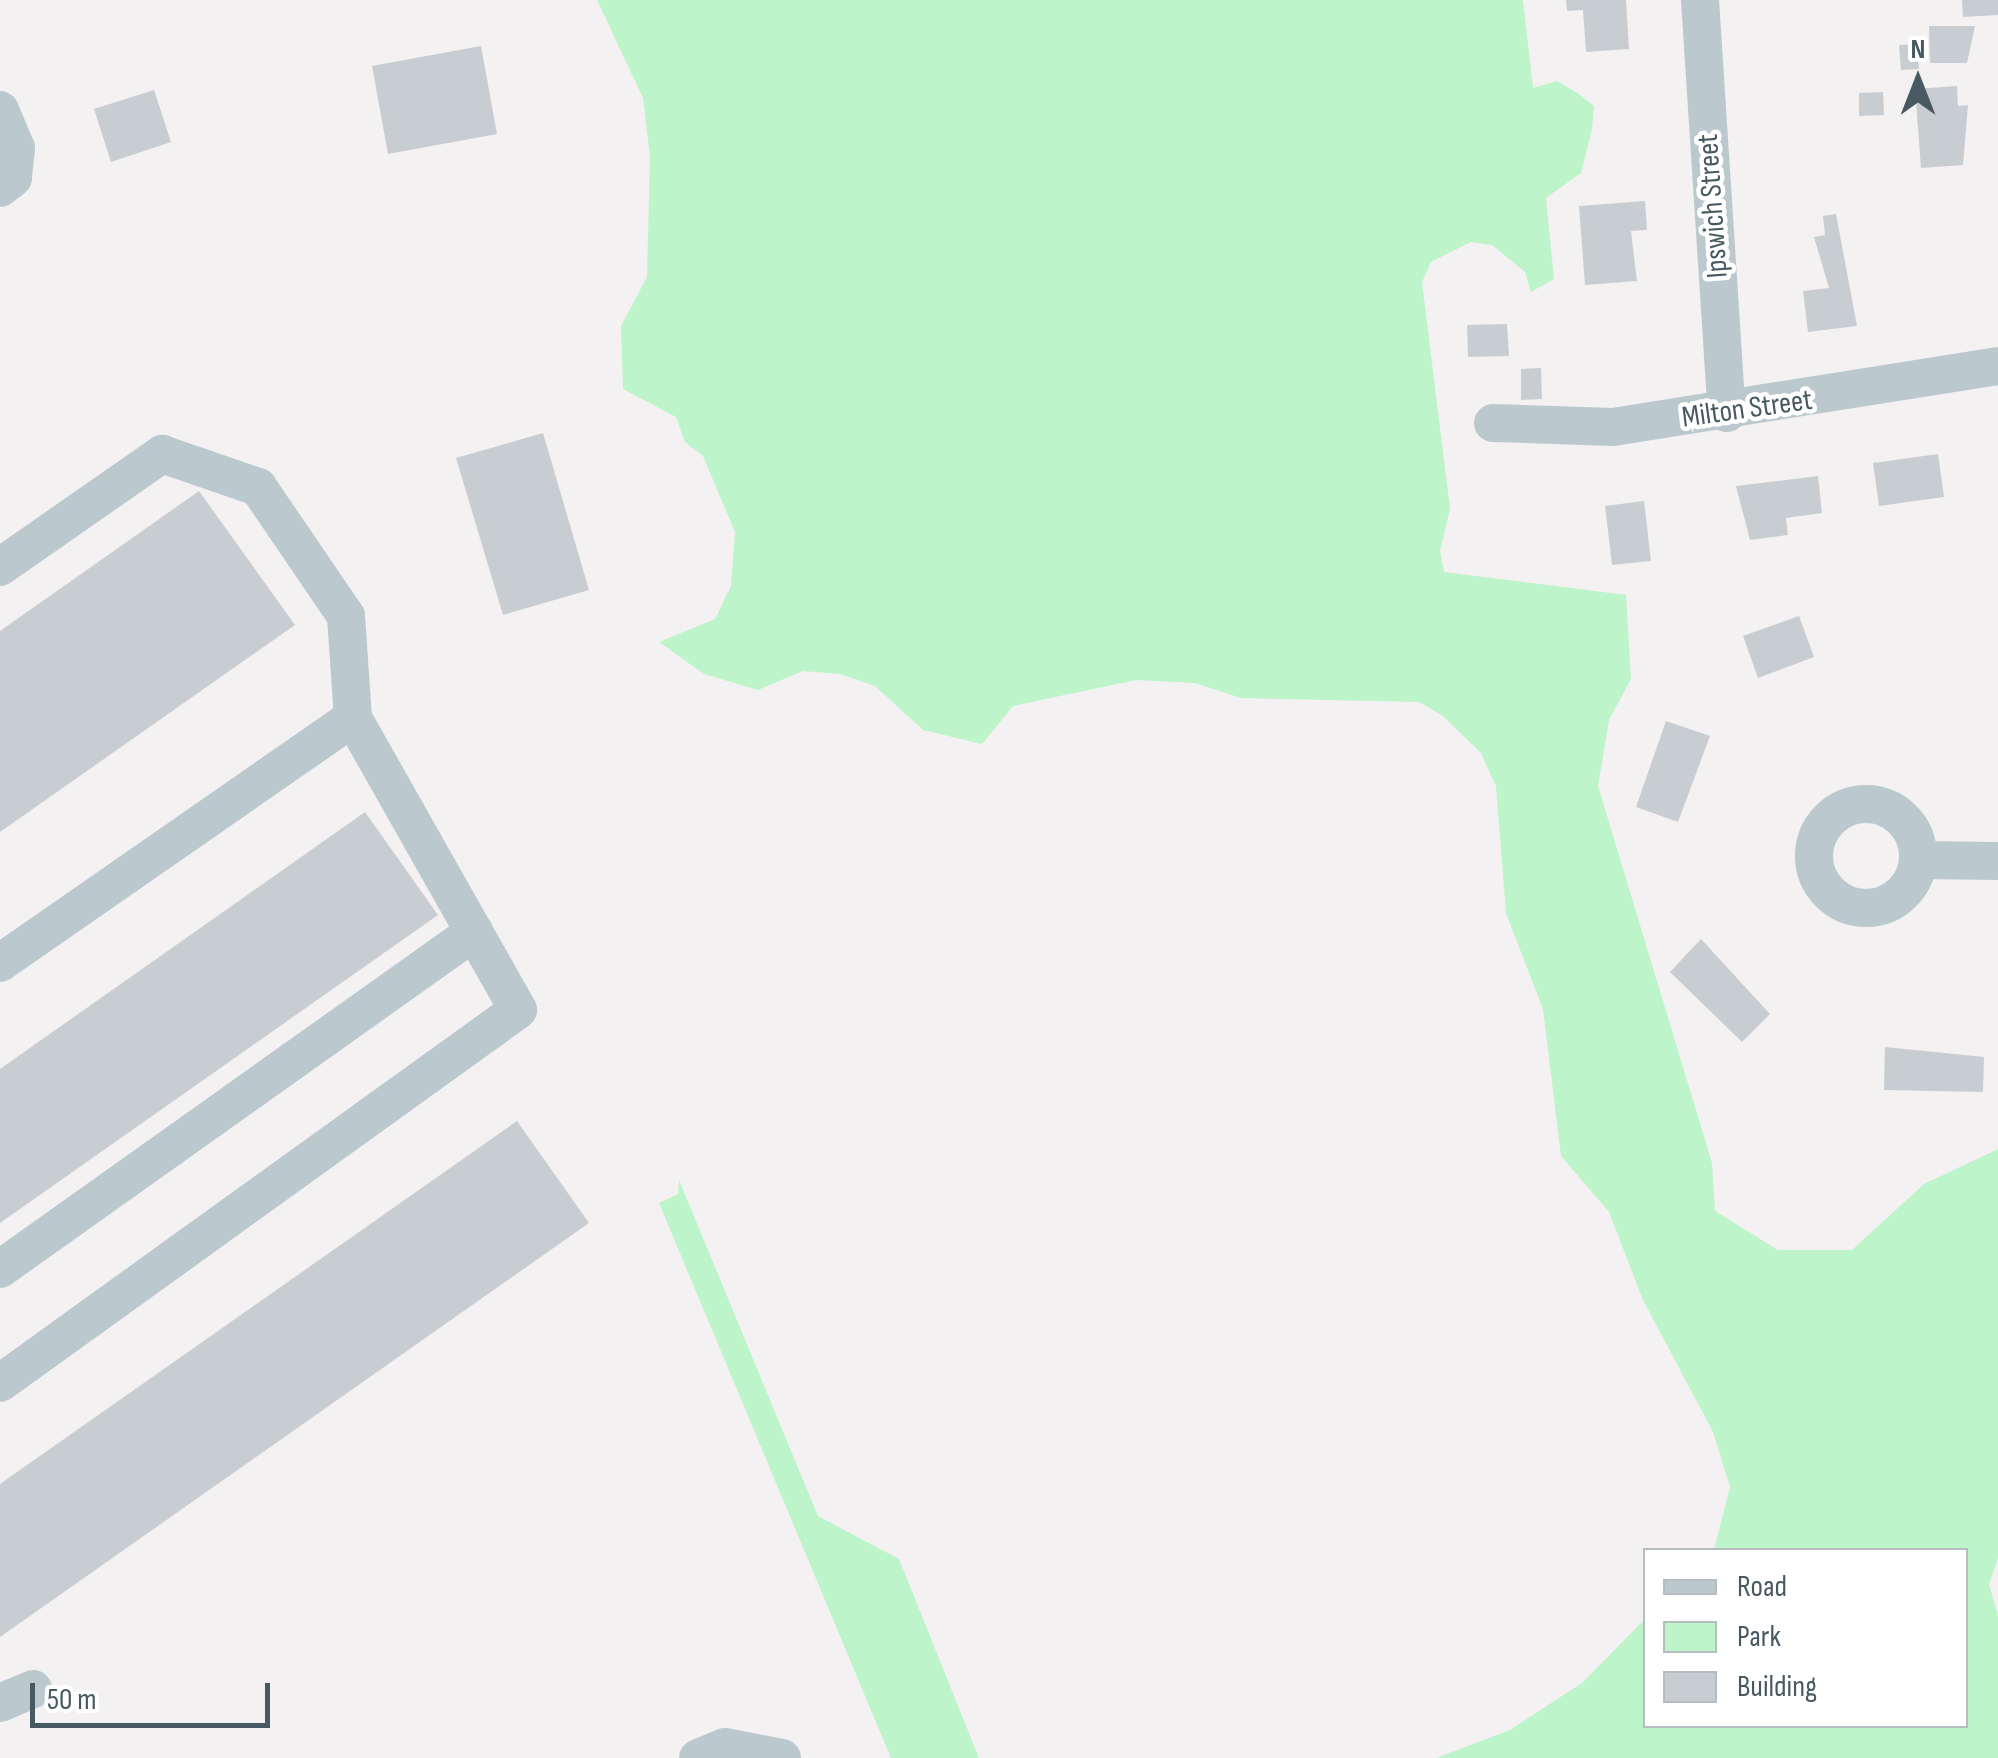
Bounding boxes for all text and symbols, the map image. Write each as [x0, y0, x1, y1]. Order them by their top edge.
north arrow [1868, 30, 1968, 130]
text: N [1911, 33, 1925, 66]
street label: Ipswich Street [1690, 133, 1736, 279]
street label: Milton Street [1680, 382, 1814, 436]
legend [1643, 1548, 1968, 1728]
text: Road [1737, 1569, 1787, 1605]
text: Park [1737, 1619, 1781, 1655]
scale bar [35, 1663, 275, 1725]
text: Building [1737, 1669, 1817, 1705]
text: 50 m [47, 1682, 96, 1718]

